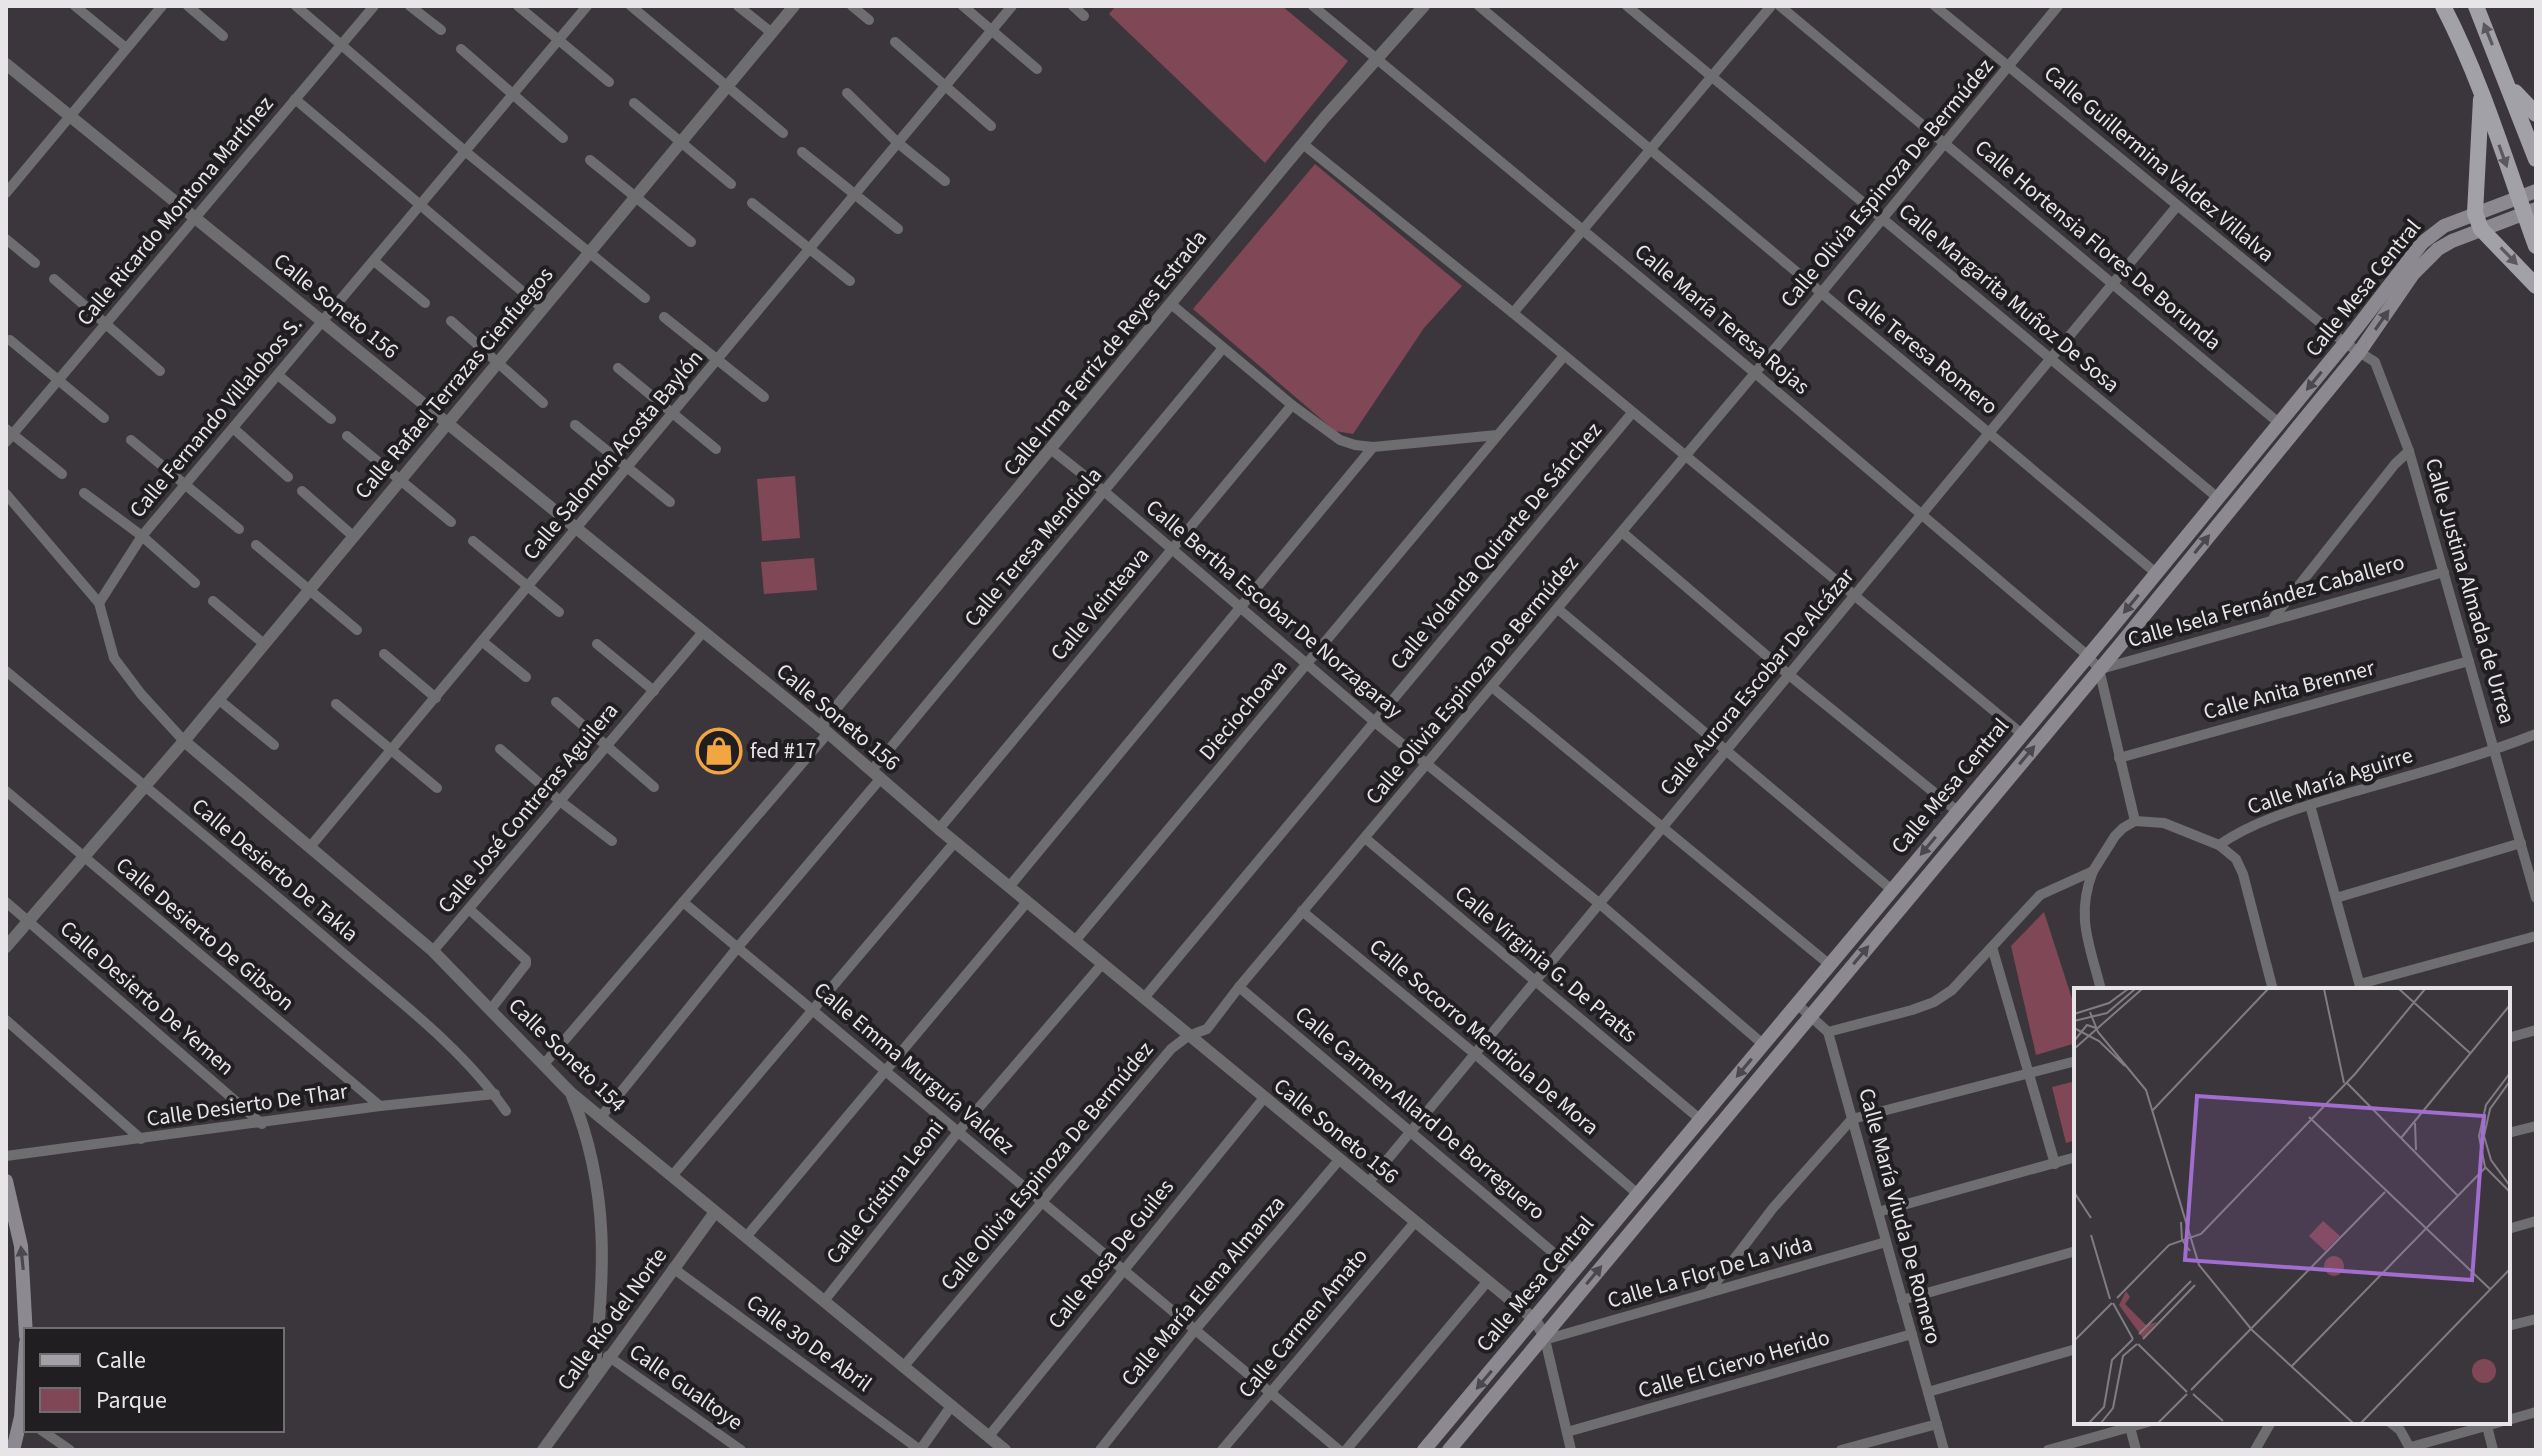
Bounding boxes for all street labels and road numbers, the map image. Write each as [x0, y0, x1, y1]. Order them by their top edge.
street label: Calle Olivia Espinoza De Bermúdez [1773, 51, 2001, 315]
street label: Calle Guillermina Valdez Villalva [2037, 58, 2281, 270]
street label: Calle Ricardo Montona Martínez [69, 89, 281, 333]
street label: Calle Hortensia Flores De Borunda [1968, 132, 2228, 358]
street label: Calle Margarita Muñoz De Sosa [1891, 196, 2127, 400]
street label: Calle Mesa Central [2298, 212, 2428, 364]
street label: Calle Irma Ferriz de Reyes Estrada [996, 223, 1214, 483]
street label: Calle María Teresa Rojas [1627, 236, 1817, 402]
street label: Calle Soneto 156 [267, 245, 406, 367]
street label: Calle Rafael Terrazas Cienfuegos [347, 260, 561, 506]
street label: Calle Teresa Romero [1839, 280, 2005, 422]
street label: Calle Fernando Villalobos S. [122, 309, 310, 525]
street label: Calle Salomón Acosta Baylón [515, 343, 711, 567]
street label: Calle Yolanda Quirarte De Sánchez [1383, 415, 1609, 677]
street label: Calle Justina Almada de Urrea [2417, 454, 2523, 728]
street label: Calle Teresa Mendiola [957, 460, 1109, 634]
street label: Calle Bertha Escobar De Norzagaray [1139, 492, 1410, 727]
street label: Calle Veinteava [1043, 540, 1157, 668]
street label: Calle Isela Fernández Caballero [2124, 546, 2408, 656]
street label: Calle Olivia Espinoza De Bermúdez [1358, 548, 1586, 812]
street label: Calle Aurora Escobar De Alcázar [1652, 561, 1862, 803]
street label: Calle Anita Brenner [2200, 652, 2378, 728]
street label: Dieciochoava [1191, 653, 1295, 767]
street label: Calle Soneto 156 [769, 656, 907, 778]
street label: Calle José Contreras Aguilera [430, 696, 626, 920]
street label: Calle Mesa Central [1884, 711, 2016, 861]
street label: Calle María Aguirre [2243, 739, 2417, 823]
street label: Calle Desierto De Takla [185, 791, 365, 949]
street label: Calle Desierto De Gibson [109, 850, 301, 1018]
street label: Calle Virginia G. De Pratts [1448, 878, 1644, 1050]
street label: Calle Desierto De Yemen [53, 913, 241, 1083]
street label: Calle Socorro Mendiola De Mora [1362, 931, 1606, 1143]
street label: Calle Emma Murguía Valdez [807, 974, 1021, 1162]
street label: Calle Soneto 154 [501, 990, 633, 1120]
street label: Calle Carmen Allard De Borreguero [1288, 999, 1552, 1227]
street label: Calle Olivia Espinoza De Bermúdez [933, 1034, 1161, 1298]
street label: Calle Soneto 156 [1267, 1070, 1406, 1192]
street label: Calle Desierto De Thar [144, 1075, 350, 1135]
street label: Calle María Viuda De Romero [1850, 1084, 1950, 1348]
street label: Calle Cristina Leoni [818, 1113, 952, 1271]
street label: Calle Rosa De Guiles [1040, 1172, 1182, 1336]
street label: Calle María Elena Almanza [1114, 1189, 1292, 1393]
street label: Calle Mesa Central [1469, 1209, 1601, 1359]
street label: Calle La Flor De La Vida [1604, 1227, 1816, 1317]
street label: Calle Río del Norte [549, 1241, 675, 1397]
street label: Calle Carmen Amato [1231, 1241, 1375, 1405]
street label: Calle 30 De Abril [740, 1287, 878, 1399]
street label: Calle El Ciervo Herido [1635, 1321, 1833, 1407]
street label: Calle Gualtoye [623, 1336, 750, 1438]

